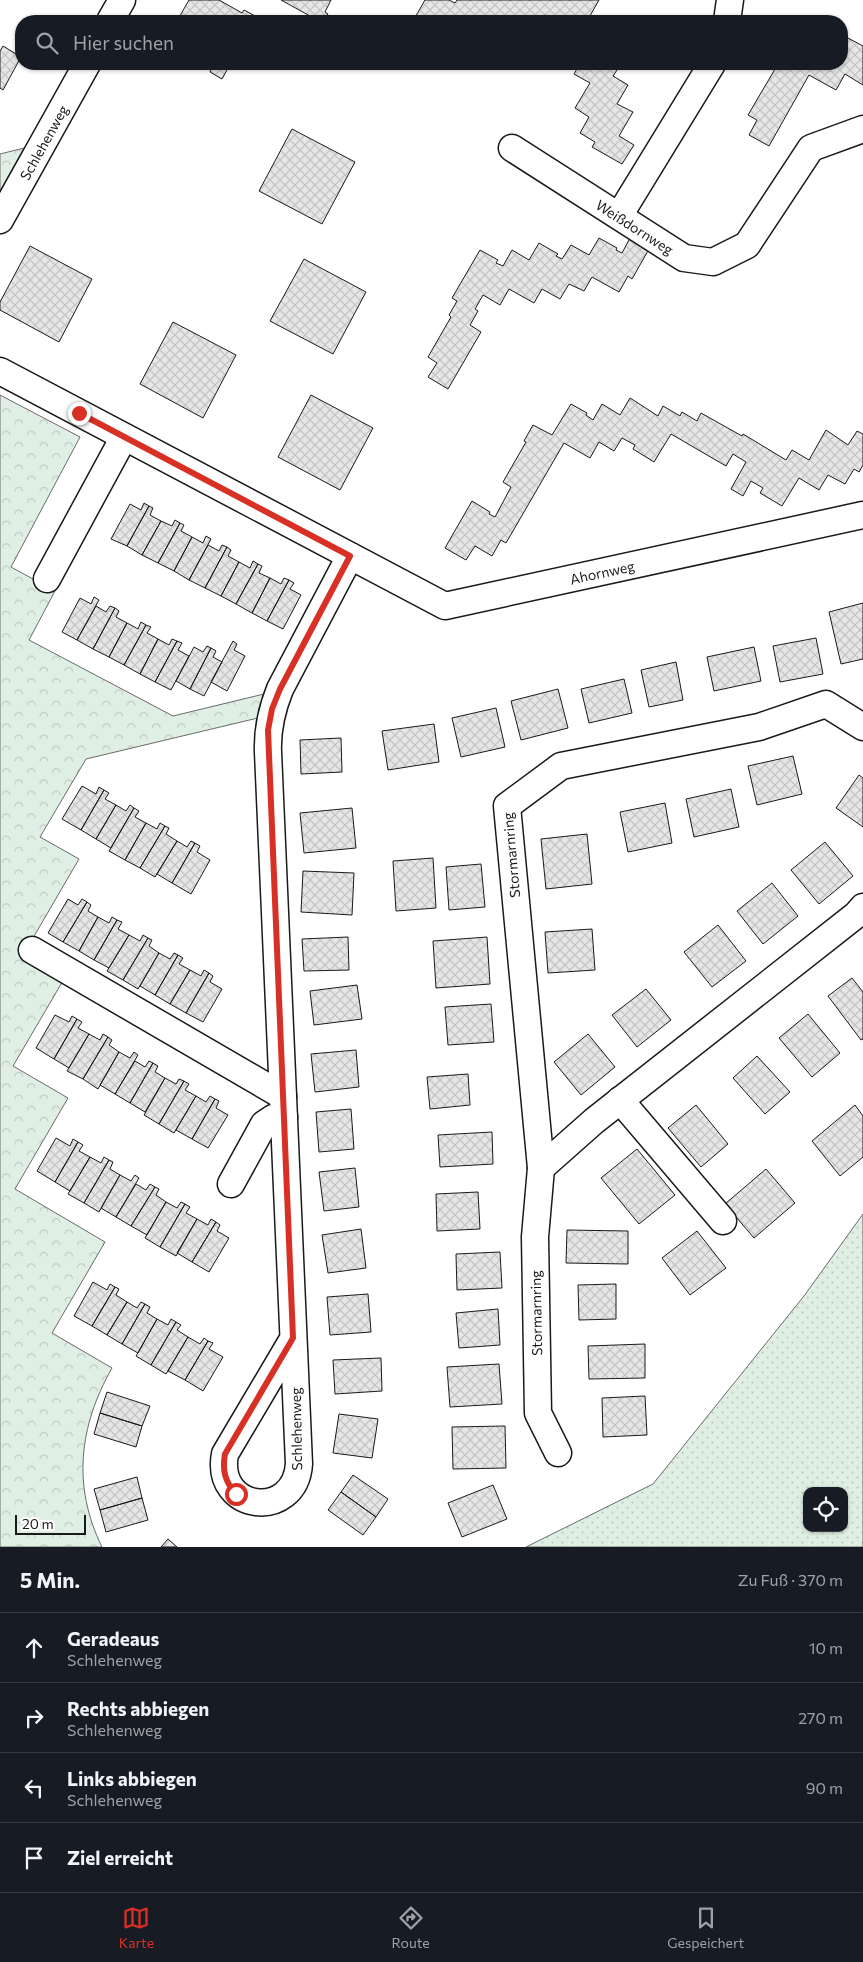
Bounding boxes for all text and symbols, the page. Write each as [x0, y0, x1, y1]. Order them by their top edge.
search box [15, 15, 848, 70]
icon: search [33, 29, 61, 57]
text: Hier suchen [73, 31, 174, 54]
street label: Schlehenweg [16, 101, 71, 183]
street label: Weißdornweg [593, 196, 677, 258]
route end [68, 402, 91, 425]
street label: Ahornweg [568, 556, 636, 587]
street label: Stormarnring [499, 811, 523, 898]
street label: Stormarnring [527, 1270, 545, 1356]
street label: Schlehenweg [287, 1387, 305, 1471]
route start [225, 1483, 248, 1506]
map controls [803, 1487, 848, 1532]
button: locate [803, 1487, 848, 1532]
scale bar [15, 1512, 86, 1535]
text: 20 m [22, 1515, 54, 1532]
text: 5 Min. [20, 1567, 80, 1592]
text: Zu Fuß · 370 m [738, 1570, 843, 1589]
text: Geradeaus [67, 1627, 159, 1650]
icon: ahead [20, 1634, 48, 1662]
text: 10 m [809, 1638, 843, 1657]
text: Schlehenweg [67, 1650, 162, 1669]
text: Rechts abbiegen [67, 1697, 209, 1720]
icon: right [20, 1704, 48, 1732]
text: 270 m [798, 1708, 843, 1727]
text: Schlehenweg [67, 1720, 162, 1739]
text: Links abbiegen [67, 1767, 197, 1790]
icon: left [20, 1774, 48, 1802]
text: 90 m [806, 1778, 843, 1797]
text: Schlehenweg [67, 1790, 162, 1809]
icon: arrive [20, 1844, 48, 1872]
text: Ziel erreicht [67, 1846, 173, 1869]
tab: Karte [119, 1904, 154, 1951]
tab: Route [392, 1904, 430, 1951]
tab: Gespeichert [667, 1904, 744, 1951]

